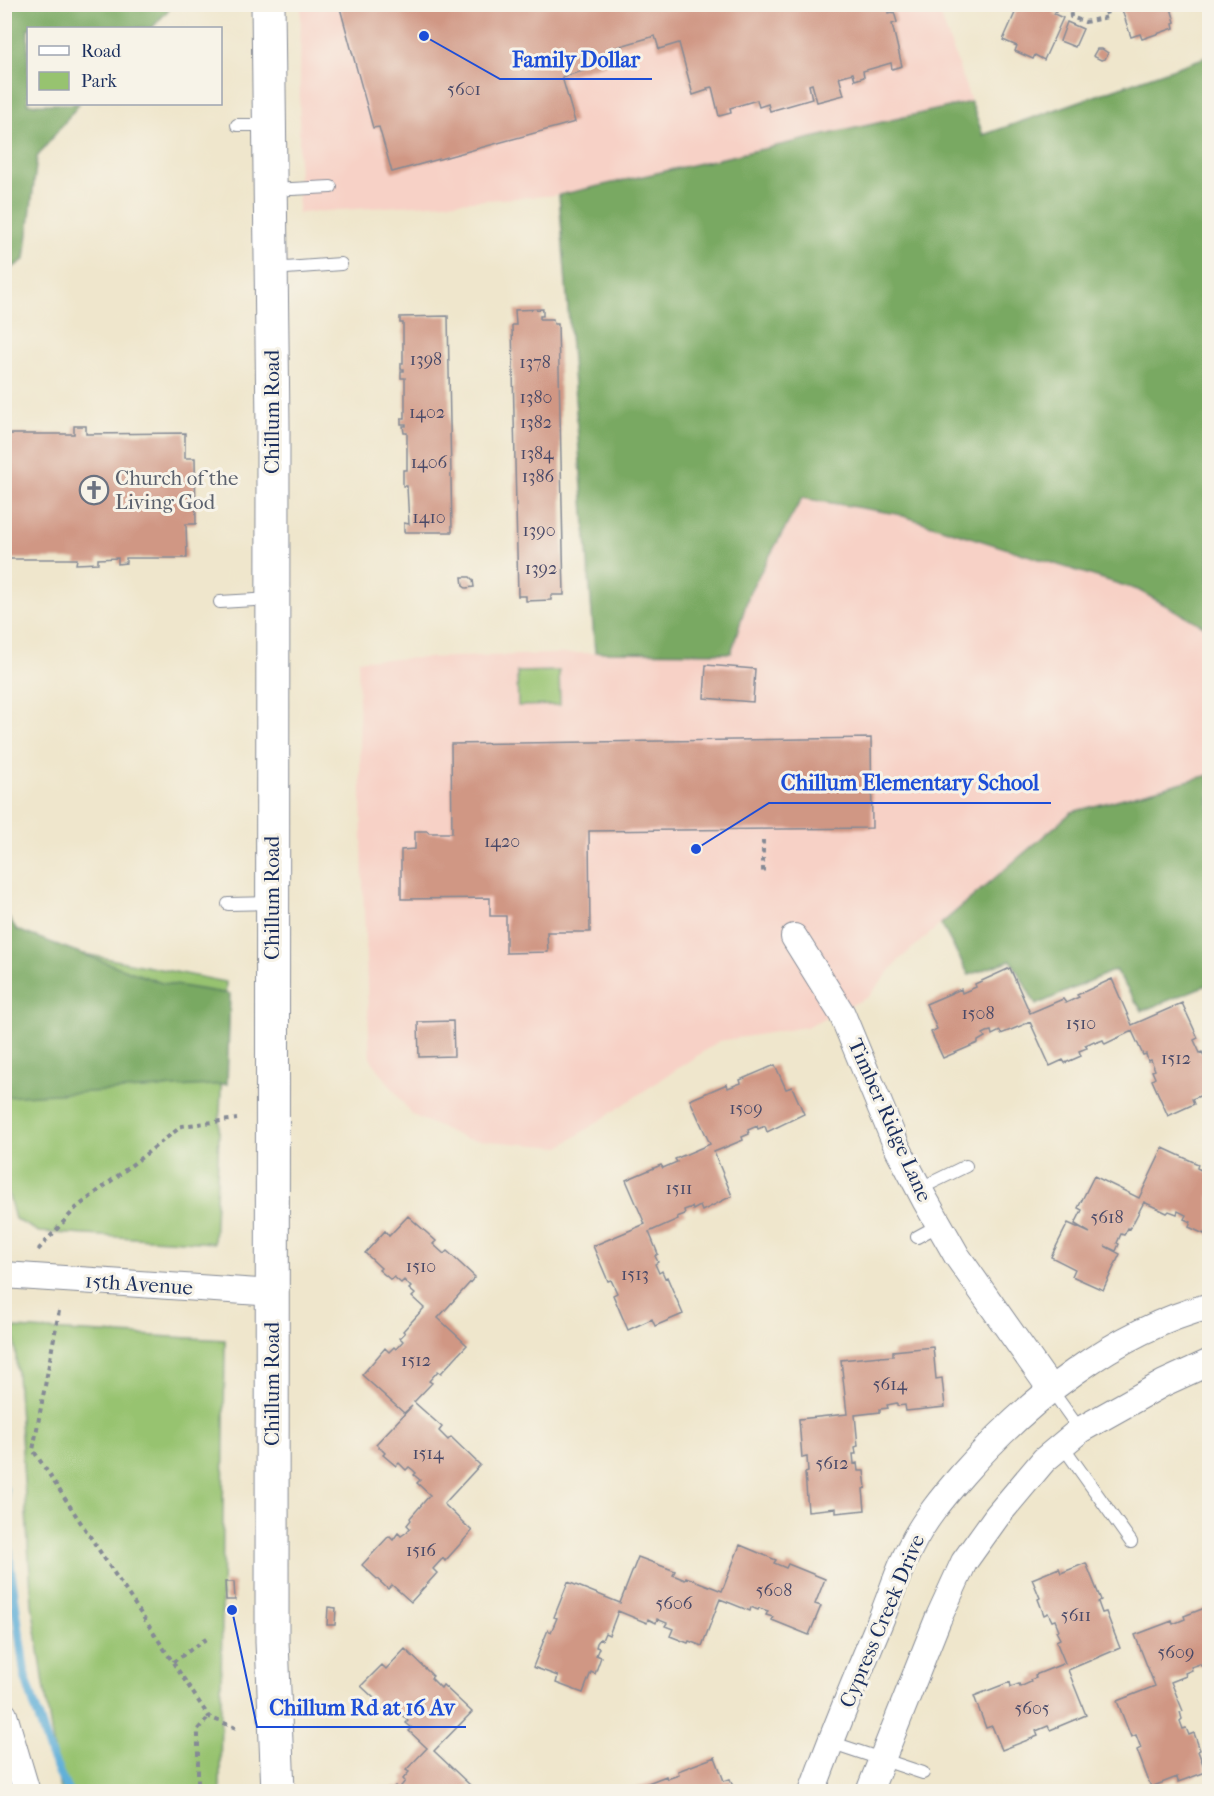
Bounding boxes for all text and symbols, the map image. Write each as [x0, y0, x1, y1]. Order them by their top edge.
legend [27, 27, 222, 105]
callout: Family Dollar [500, 39, 652, 79]
text: Road [81, 41, 121, 62]
text: Family Dollar [511, 47, 641, 73]
text: Park [81, 71, 118, 92]
house number: 5601 [447, 79, 481, 100]
street label: Chillum Road [260, 349, 284, 474]
house number: 1398 [410, 349, 442, 370]
house number: 1378 [519, 352, 551, 373]
house number: 1380 [520, 387, 552, 408]
house number: 1402 [409, 402, 445, 423]
house number: 1382 [520, 412, 552, 433]
house number: 1384 [520, 443, 554, 464]
house number: 1406 [411, 452, 448, 473]
place label: Church of the Living God [115, 466, 238, 514]
house number: 1386 [522, 466, 555, 487]
church icon: Church of the Living God [78, 474, 110, 506]
house number: 1410 [412, 507, 446, 528]
house number: 1390 [522, 520, 556, 541]
house number: 1392 [525, 558, 557, 579]
callout: Chillum Elementary School [769, 763, 1051, 803]
text: Chillum Elementary School [781, 770, 1040, 796]
house number: 1420 [484, 831, 520, 852]
street label: Chillum Road [260, 835, 284, 960]
house number: 1508 [961, 1003, 995, 1024]
house number: 1510 [1066, 1013, 1096, 1034]
street label: Timber Ridge Lane [843, 1035, 937, 1205]
house number: 1512 [1161, 1048, 1191, 1069]
house number: 1509 [729, 1098, 763, 1119]
house number: 1511 [666, 1178, 692, 1199]
house number: 5618 [1091, 1207, 1123, 1228]
house number: 1510 [406, 1256, 436, 1277]
house number: 1513 [621, 1264, 649, 1285]
street label: 15th Avenue [84, 1268, 194, 1300]
street label: Chillum Road [260, 1321, 284, 1446]
house number: 1512 [401, 1350, 431, 1371]
house number: 5614 [873, 1374, 908, 1395]
house number: 1514 [412, 1443, 444, 1464]
house number: 5612 [815, 1453, 849, 1474]
street label: Cypress Creek Drive [835, 1531, 929, 1711]
house number: 1516 [406, 1540, 436, 1561]
house number: 5608 [756, 1580, 792, 1601]
house number: 5606 [655, 1593, 693, 1614]
house number: 5611 [1061, 1605, 1091, 1626]
house number: 5609 [1158, 1642, 1194, 1663]
callout: Chillum Rd at 16 Av [257, 1687, 466, 1727]
text: Chillum Rd at 16 Av [269, 1695, 456, 1721]
house number: 5605 [1014, 1698, 1050, 1719]

